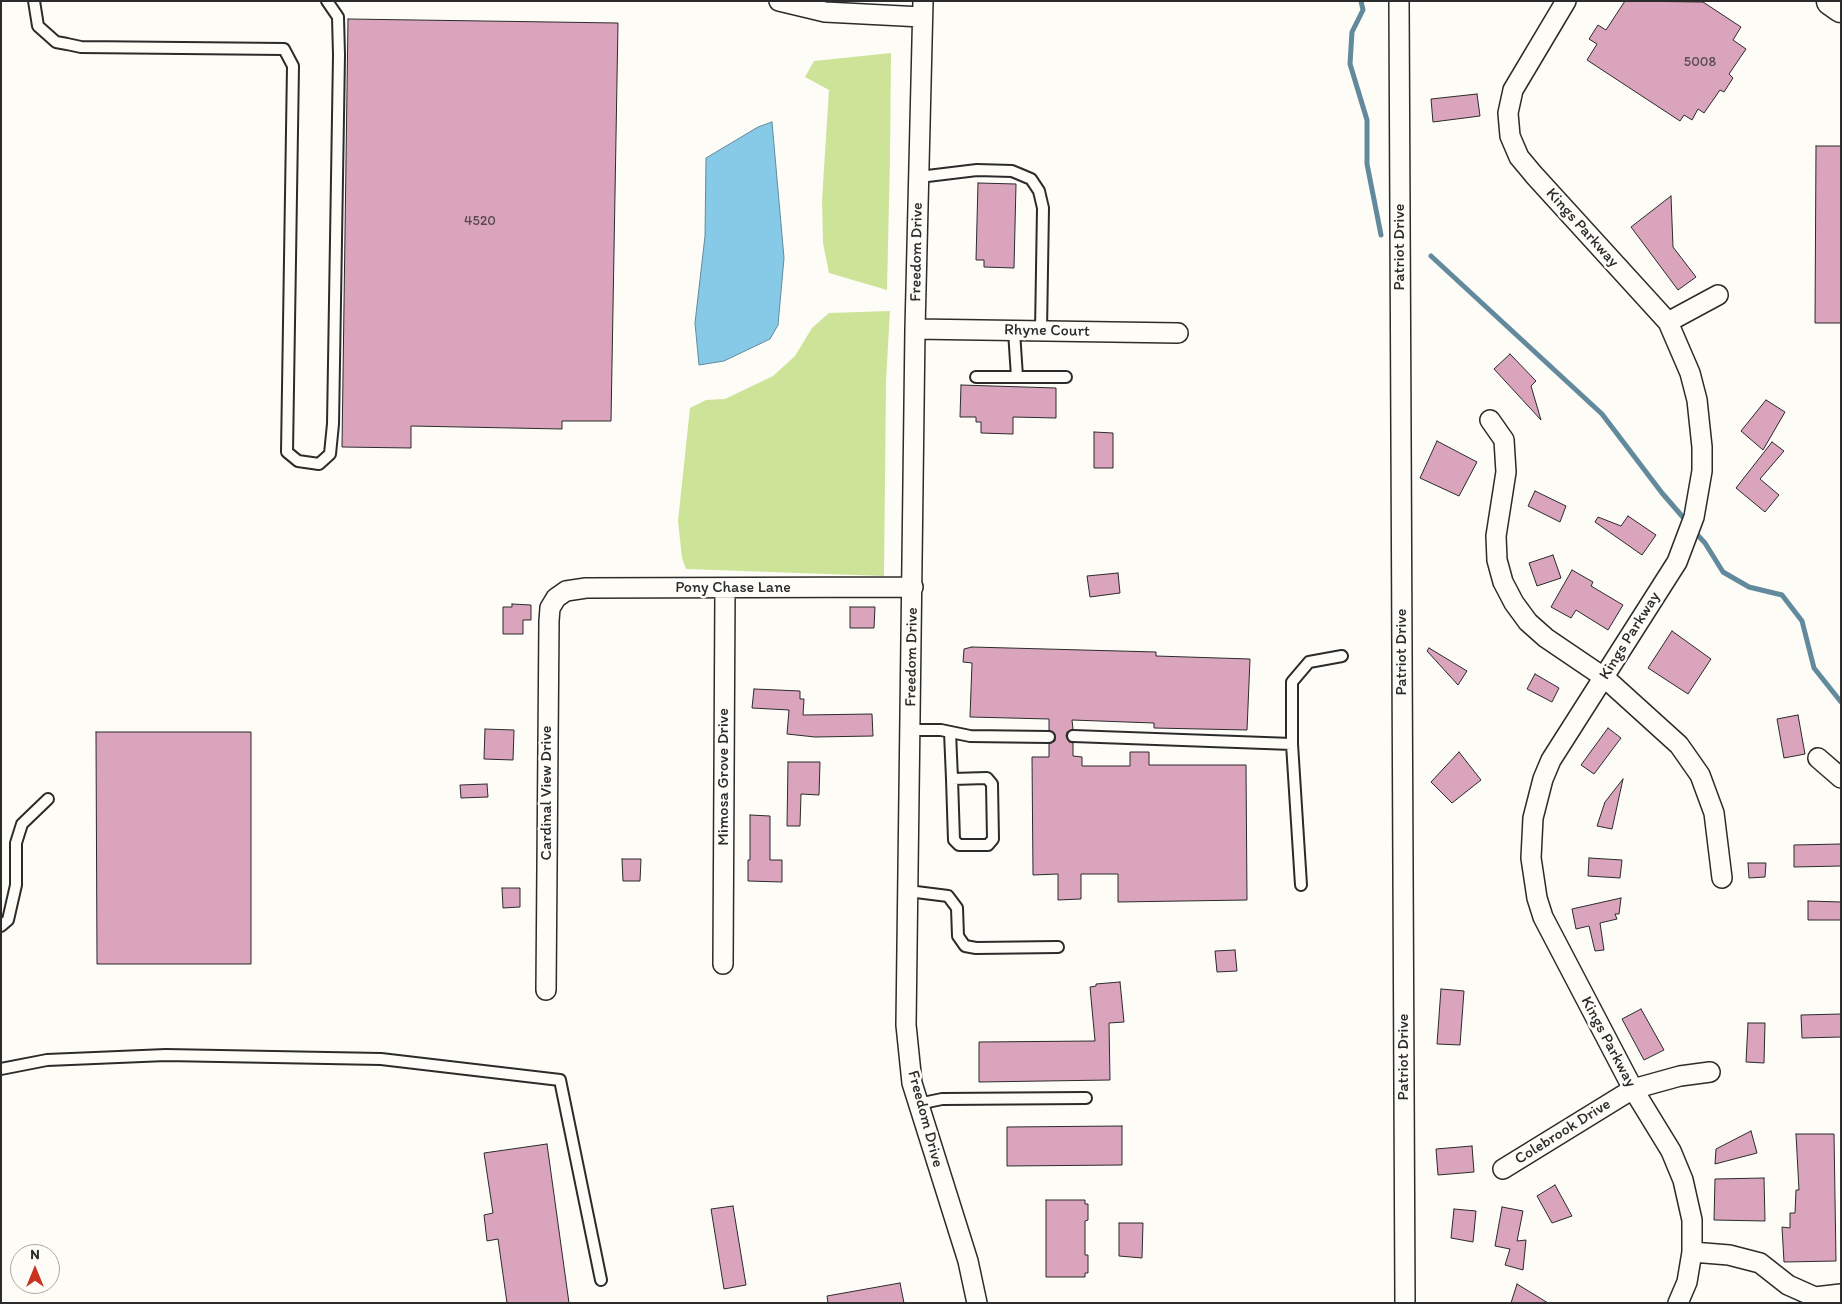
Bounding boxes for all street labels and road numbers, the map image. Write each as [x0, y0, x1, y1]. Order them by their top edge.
street label: Kings Parkway [1541, 184, 1623, 272]
street label: Freedom Drive [907, 202, 927, 302]
street label: Patriot Drive [1390, 204, 1410, 290]
street label: Rhyne Court [1004, 321, 1090, 341]
street label: Pony Chase Lane [675, 578, 791, 598]
street label: Kings Parkway [1595, 588, 1665, 684]
street label: Freedom Drive [902, 607, 922, 707]
street label: Patriot Drive [1392, 609, 1412, 695]
street label: Mimosa Grove Drive [714, 708, 734, 846]
street label: Cardinal View Drive [537, 726, 557, 860]
street label: Kings Parkway [1576, 993, 1640, 1091]
street label: Patriot Drive [1394, 1014, 1414, 1100]
street label: Freedom Drive [903, 1068, 947, 1170]
street label: Colebrook Drive [1511, 1095, 1615, 1169]

